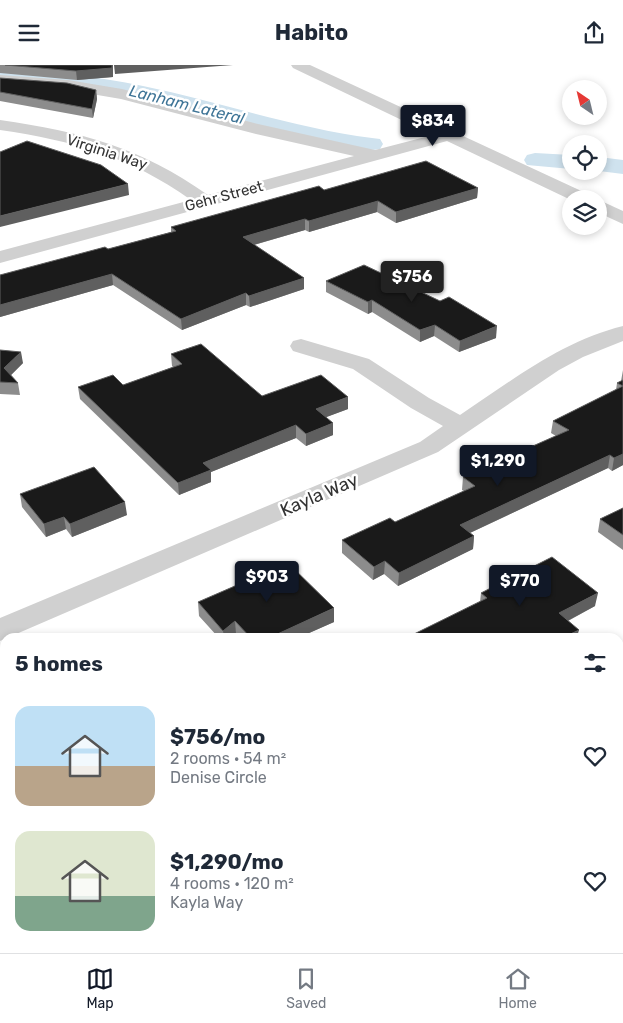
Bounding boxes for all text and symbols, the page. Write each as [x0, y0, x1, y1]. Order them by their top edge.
icon: menu [15, 19, 43, 47]
text: Habito [275, 19, 348, 46]
icon: share [580, 19, 608, 47]
north arrow [562, 80, 608, 125]
map controls [562, 80, 607, 235]
water label: Lanham Lateral [127, 81, 248, 128]
pin: $834 [403, 104, 463, 147]
text: $834 [412, 111, 455, 130]
street label: Virginia Way [64, 130, 150, 174]
button: locate [562, 135, 607, 180]
street label: Gehr Street [183, 177, 265, 215]
button: layers [562, 190, 607, 235]
pin: $756 [382, 261, 442, 303]
text: $756 [392, 267, 432, 286]
pin: $1,290 [457, 445, 539, 487]
text: $1,290 [471, 451, 525, 470]
street label: Kayla Way [277, 469, 361, 521]
pin: $903 [237, 561, 297, 603]
pin: $770 [490, 565, 550, 607]
text: $903 [246, 567, 288, 586]
text: $770 [500, 571, 540, 590]
icon: filters [581, 649, 609, 677]
text: 5 homes [15, 651, 103, 676]
text: $756/mo [170, 724, 265, 749]
icon: home [55, 726, 115, 786]
icon: heart [581, 742, 609, 770]
text: 2 rooms · 54 m² [170, 749, 286, 768]
text: Denise Circle [170, 768, 267, 787]
text: $1,290/mo [170, 849, 284, 874]
icon: home [55, 851, 115, 911]
icon: heart [581, 867, 609, 895]
text: 4 rooms · 120 m² [170, 874, 294, 893]
text: Kayla Way [170, 893, 243, 912]
tab: Map [86, 965, 114, 1012]
tab: Saved [286, 965, 326, 1012]
tab: Home [499, 965, 537, 1012]

